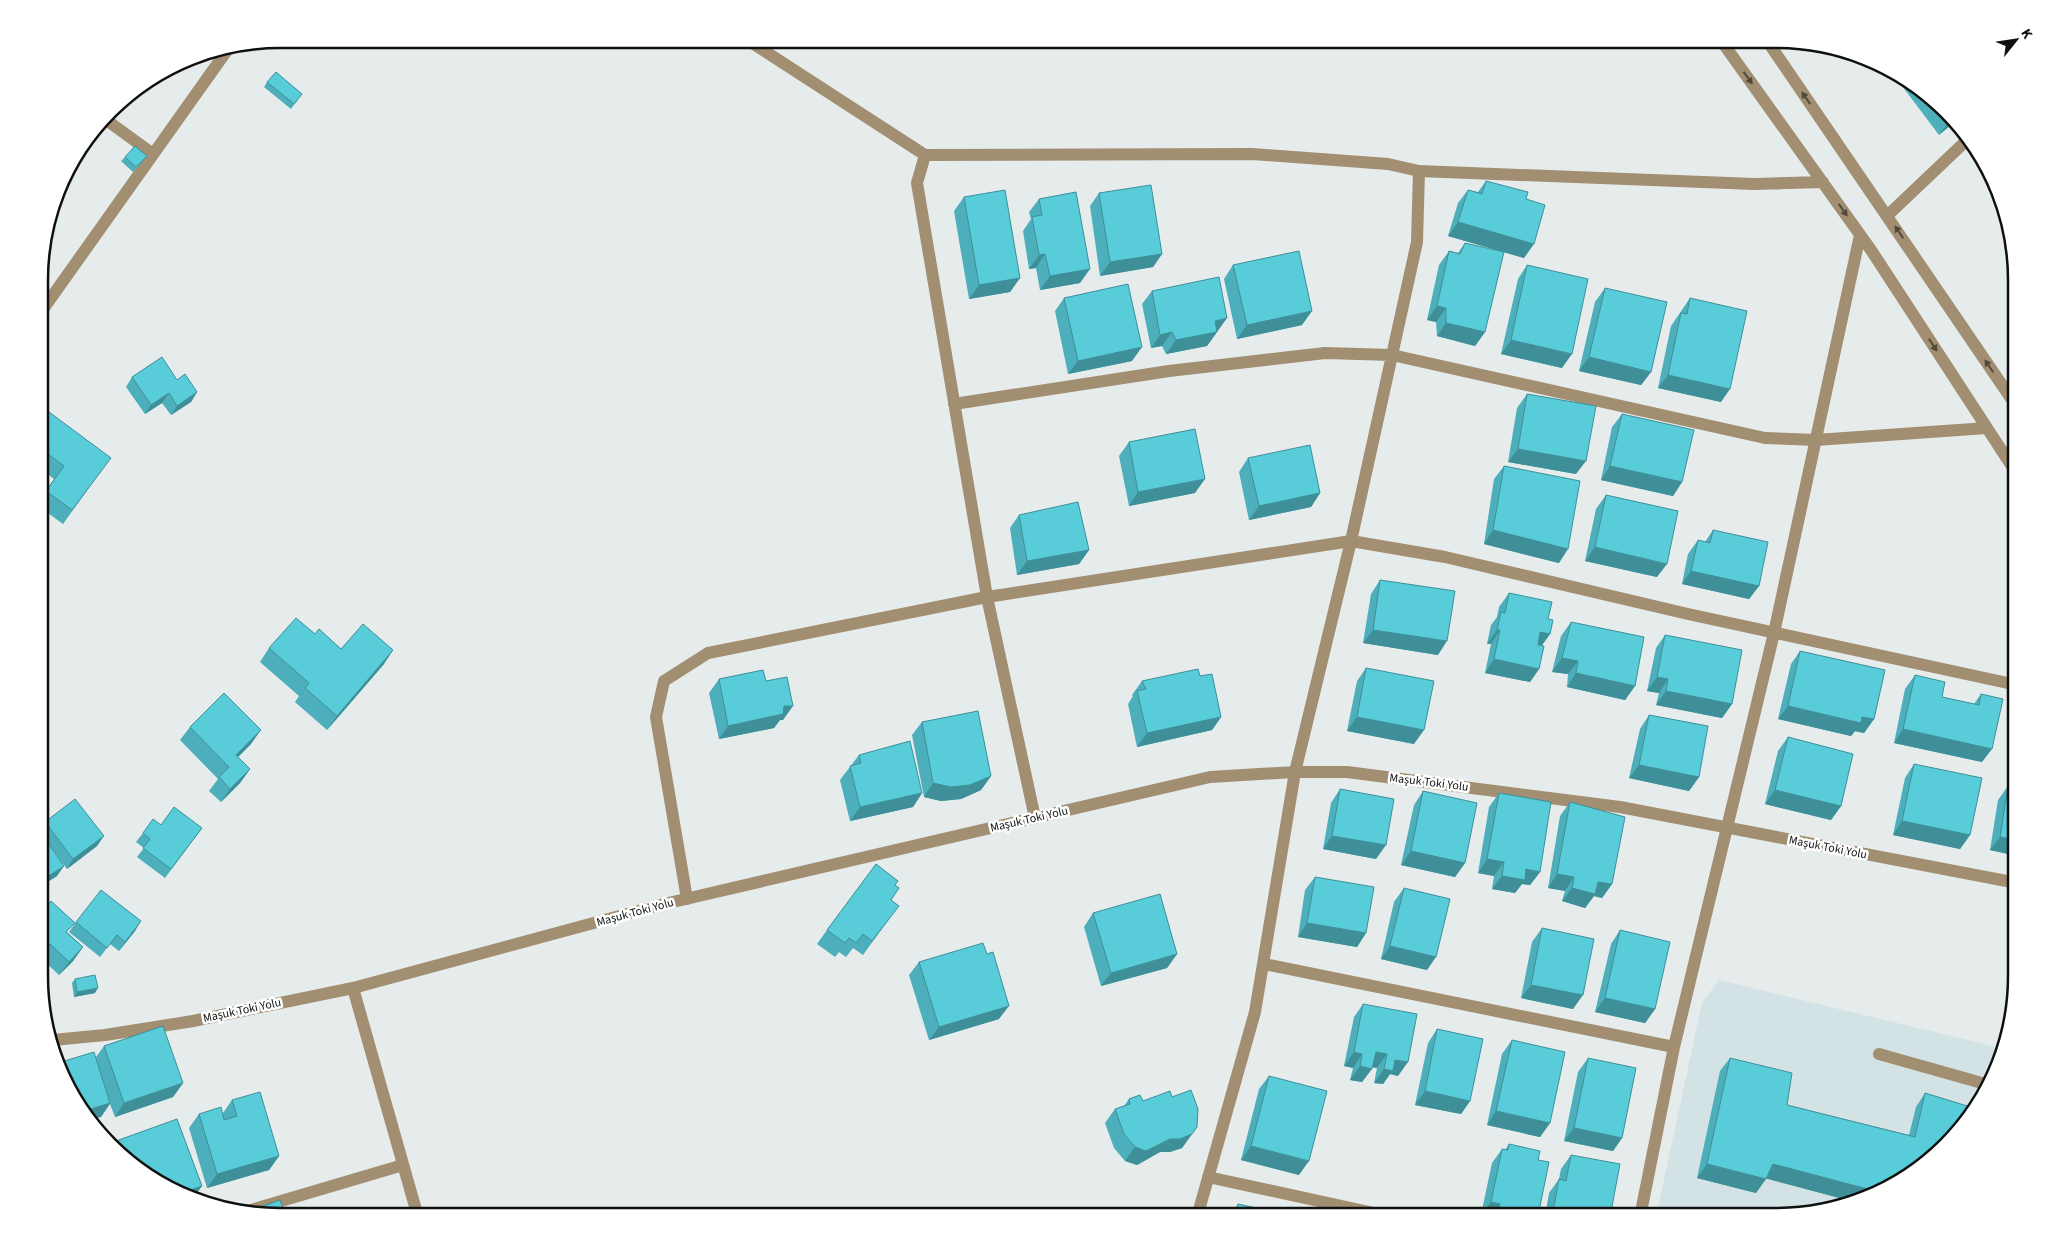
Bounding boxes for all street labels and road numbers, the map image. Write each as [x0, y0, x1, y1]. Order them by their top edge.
street label: Maşuk Toki Yolu [1388, 769, 1469, 796]
street label: Maşuk Toki Yolu [989, 802, 1070, 837]
street label: Maşuk Toki Yolu [1787, 832, 1869, 863]
street label: Maşuk Toki Yolu [595, 894, 676, 931]
street label: Maşuk Toki Yolu [201, 994, 283, 1027]

